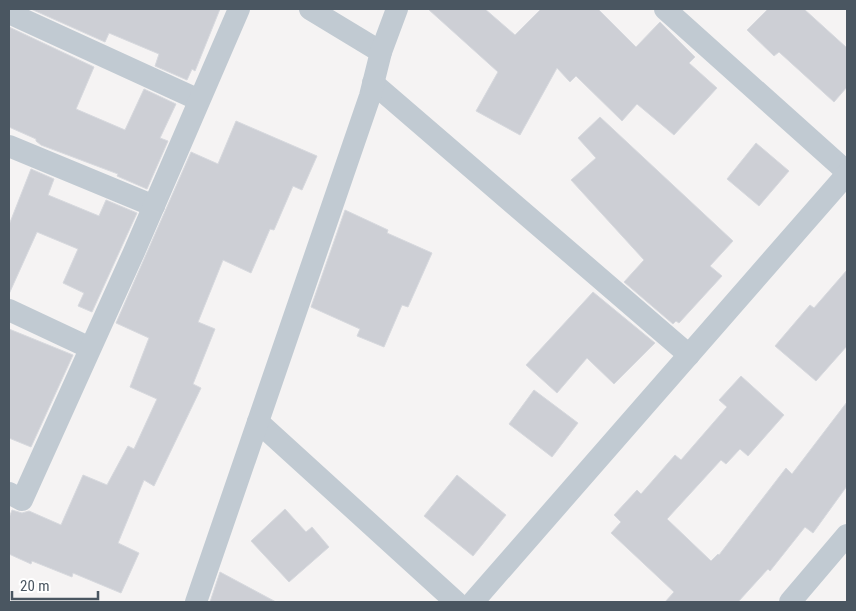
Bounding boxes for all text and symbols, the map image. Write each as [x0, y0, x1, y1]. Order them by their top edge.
scale bar [12, 568, 99, 600]
text: 20 m [20, 577, 50, 595]

